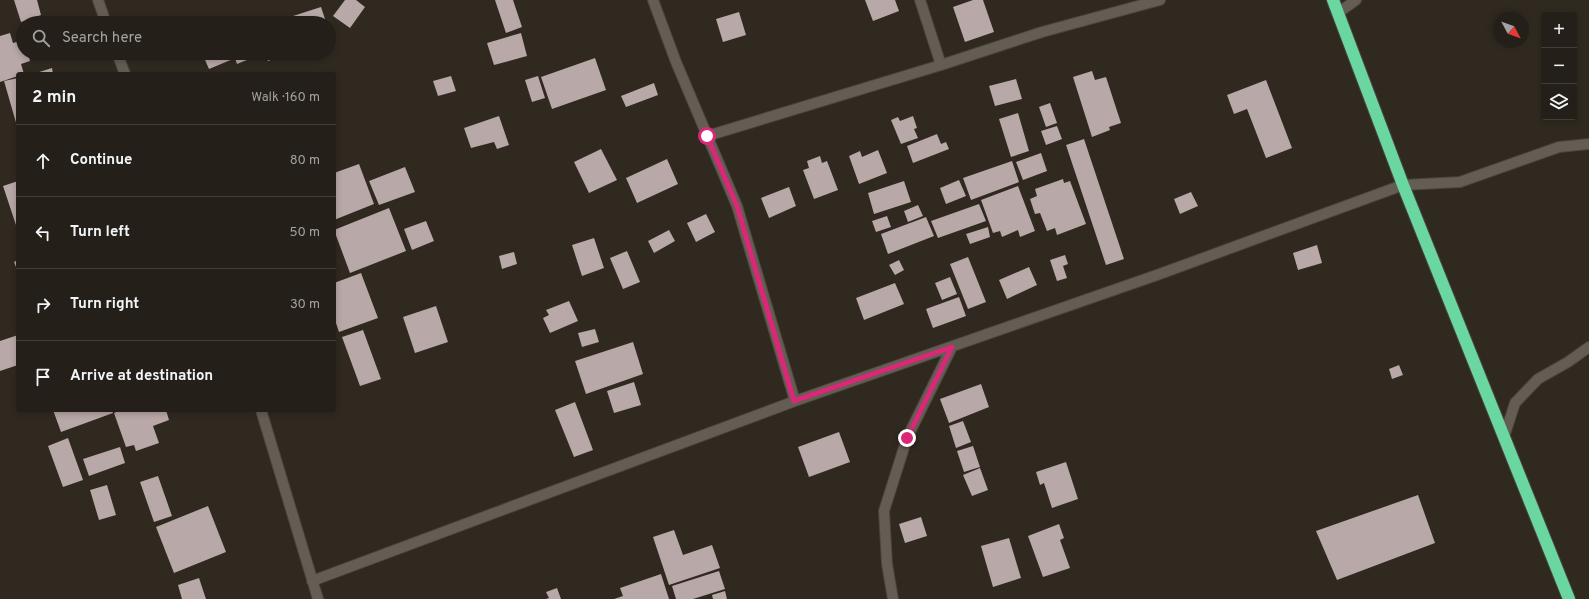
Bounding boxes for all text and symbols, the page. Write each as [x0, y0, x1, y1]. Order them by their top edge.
north arrow [1493, 12, 1529, 48]
map controls [1541, 12, 1577, 120]
button: + [1541, 12, 1577, 48]
search box [16, 16, 336, 60]
icon: search [30, 27, 52, 49]
text: Search here [62, 29, 142, 48]
button: − [1541, 48, 1577, 84]
button: layers [1541, 84, 1577, 120]
text: 2 min [32, 87, 76, 109]
text: Walk · 160 m [251, 90, 320, 106]
route start [698, 127, 716, 145]
icon: ahead [32, 150, 54, 172]
text: Continue [70, 151, 132, 170]
text: 80 m [290, 153, 320, 169]
icon: left [32, 222, 54, 244]
text: Turn left [70, 223, 130, 242]
text: 50 m [290, 225, 320, 241]
icon: right [32, 294, 54, 316]
text: Turn right [70, 295, 139, 314]
text: 30 m [290, 297, 320, 313]
icon: arrive [32, 366, 54, 388]
text: Arrive at destination [70, 367, 213, 386]
route end [898, 429, 916, 447]

